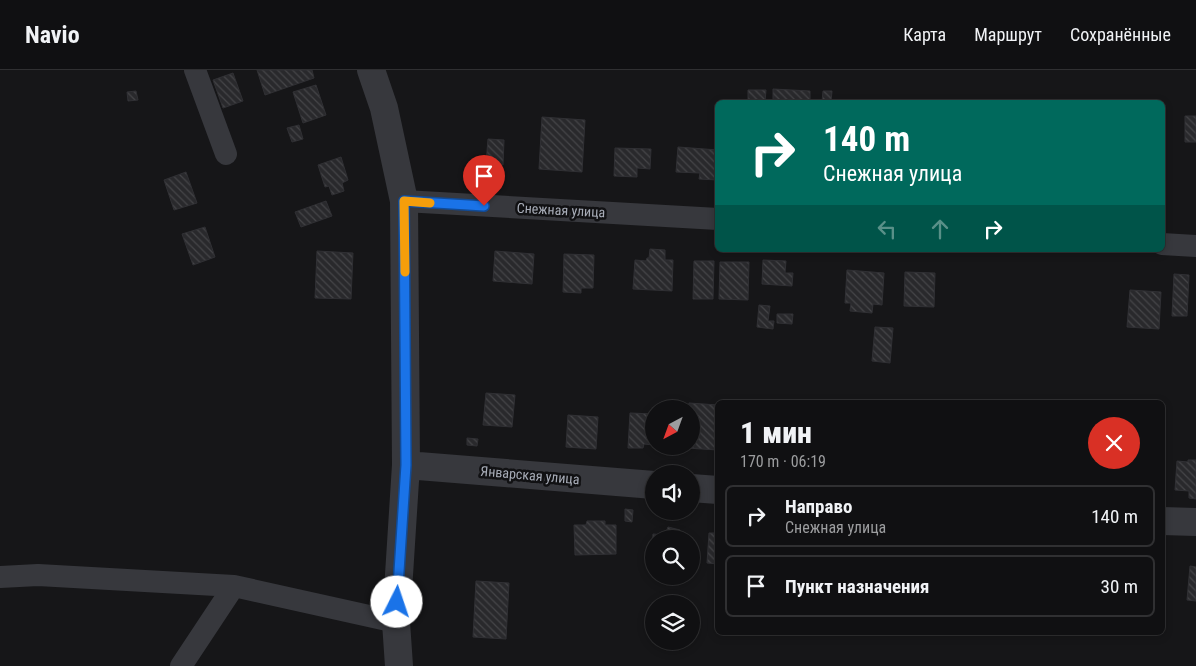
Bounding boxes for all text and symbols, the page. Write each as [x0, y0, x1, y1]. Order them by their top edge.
text: Navio [25, 21, 80, 49]
text: Карта [903, 24, 946, 45]
text: Маршрут [974, 24, 1042, 45]
text: Сохранённые [1070, 24, 1171, 45]
text: 140 m [823, 119, 910, 160]
icon: right [740, 120, 805, 185]
pin [463, 155, 505, 206]
text: Снежная улица [823, 161, 962, 186]
icon: arrive [470, 162, 498, 190]
street label: Снежная улица [516, 200, 606, 220]
icon: left [873, 215, 901, 243]
icon: ahead [926, 215, 954, 243]
icon: right [979, 215, 1007, 243]
north arrow [645, 400, 700, 455]
map controls [645, 400, 700, 650]
text: 1 мин [740, 415, 812, 450]
button: close [1088, 417, 1140, 469]
text: 170 m · 06:19 [740, 452, 826, 471]
street label: Январская улица [480, 463, 580, 487]
button: sound [645, 465, 700, 520]
text: Направо [785, 495, 852, 518]
icon: right [742, 502, 770, 530]
text: 140 m [1091, 505, 1138, 528]
text: Снежная улица [785, 518, 886, 537]
button: search [645, 530, 700, 585]
icon: arrive [742, 572, 770, 600]
position arrow [370, 575, 422, 627]
text: Пункт назначения [785, 575, 929, 598]
text: 30 m [1101, 575, 1138, 598]
button: layers [645, 595, 700, 650]

